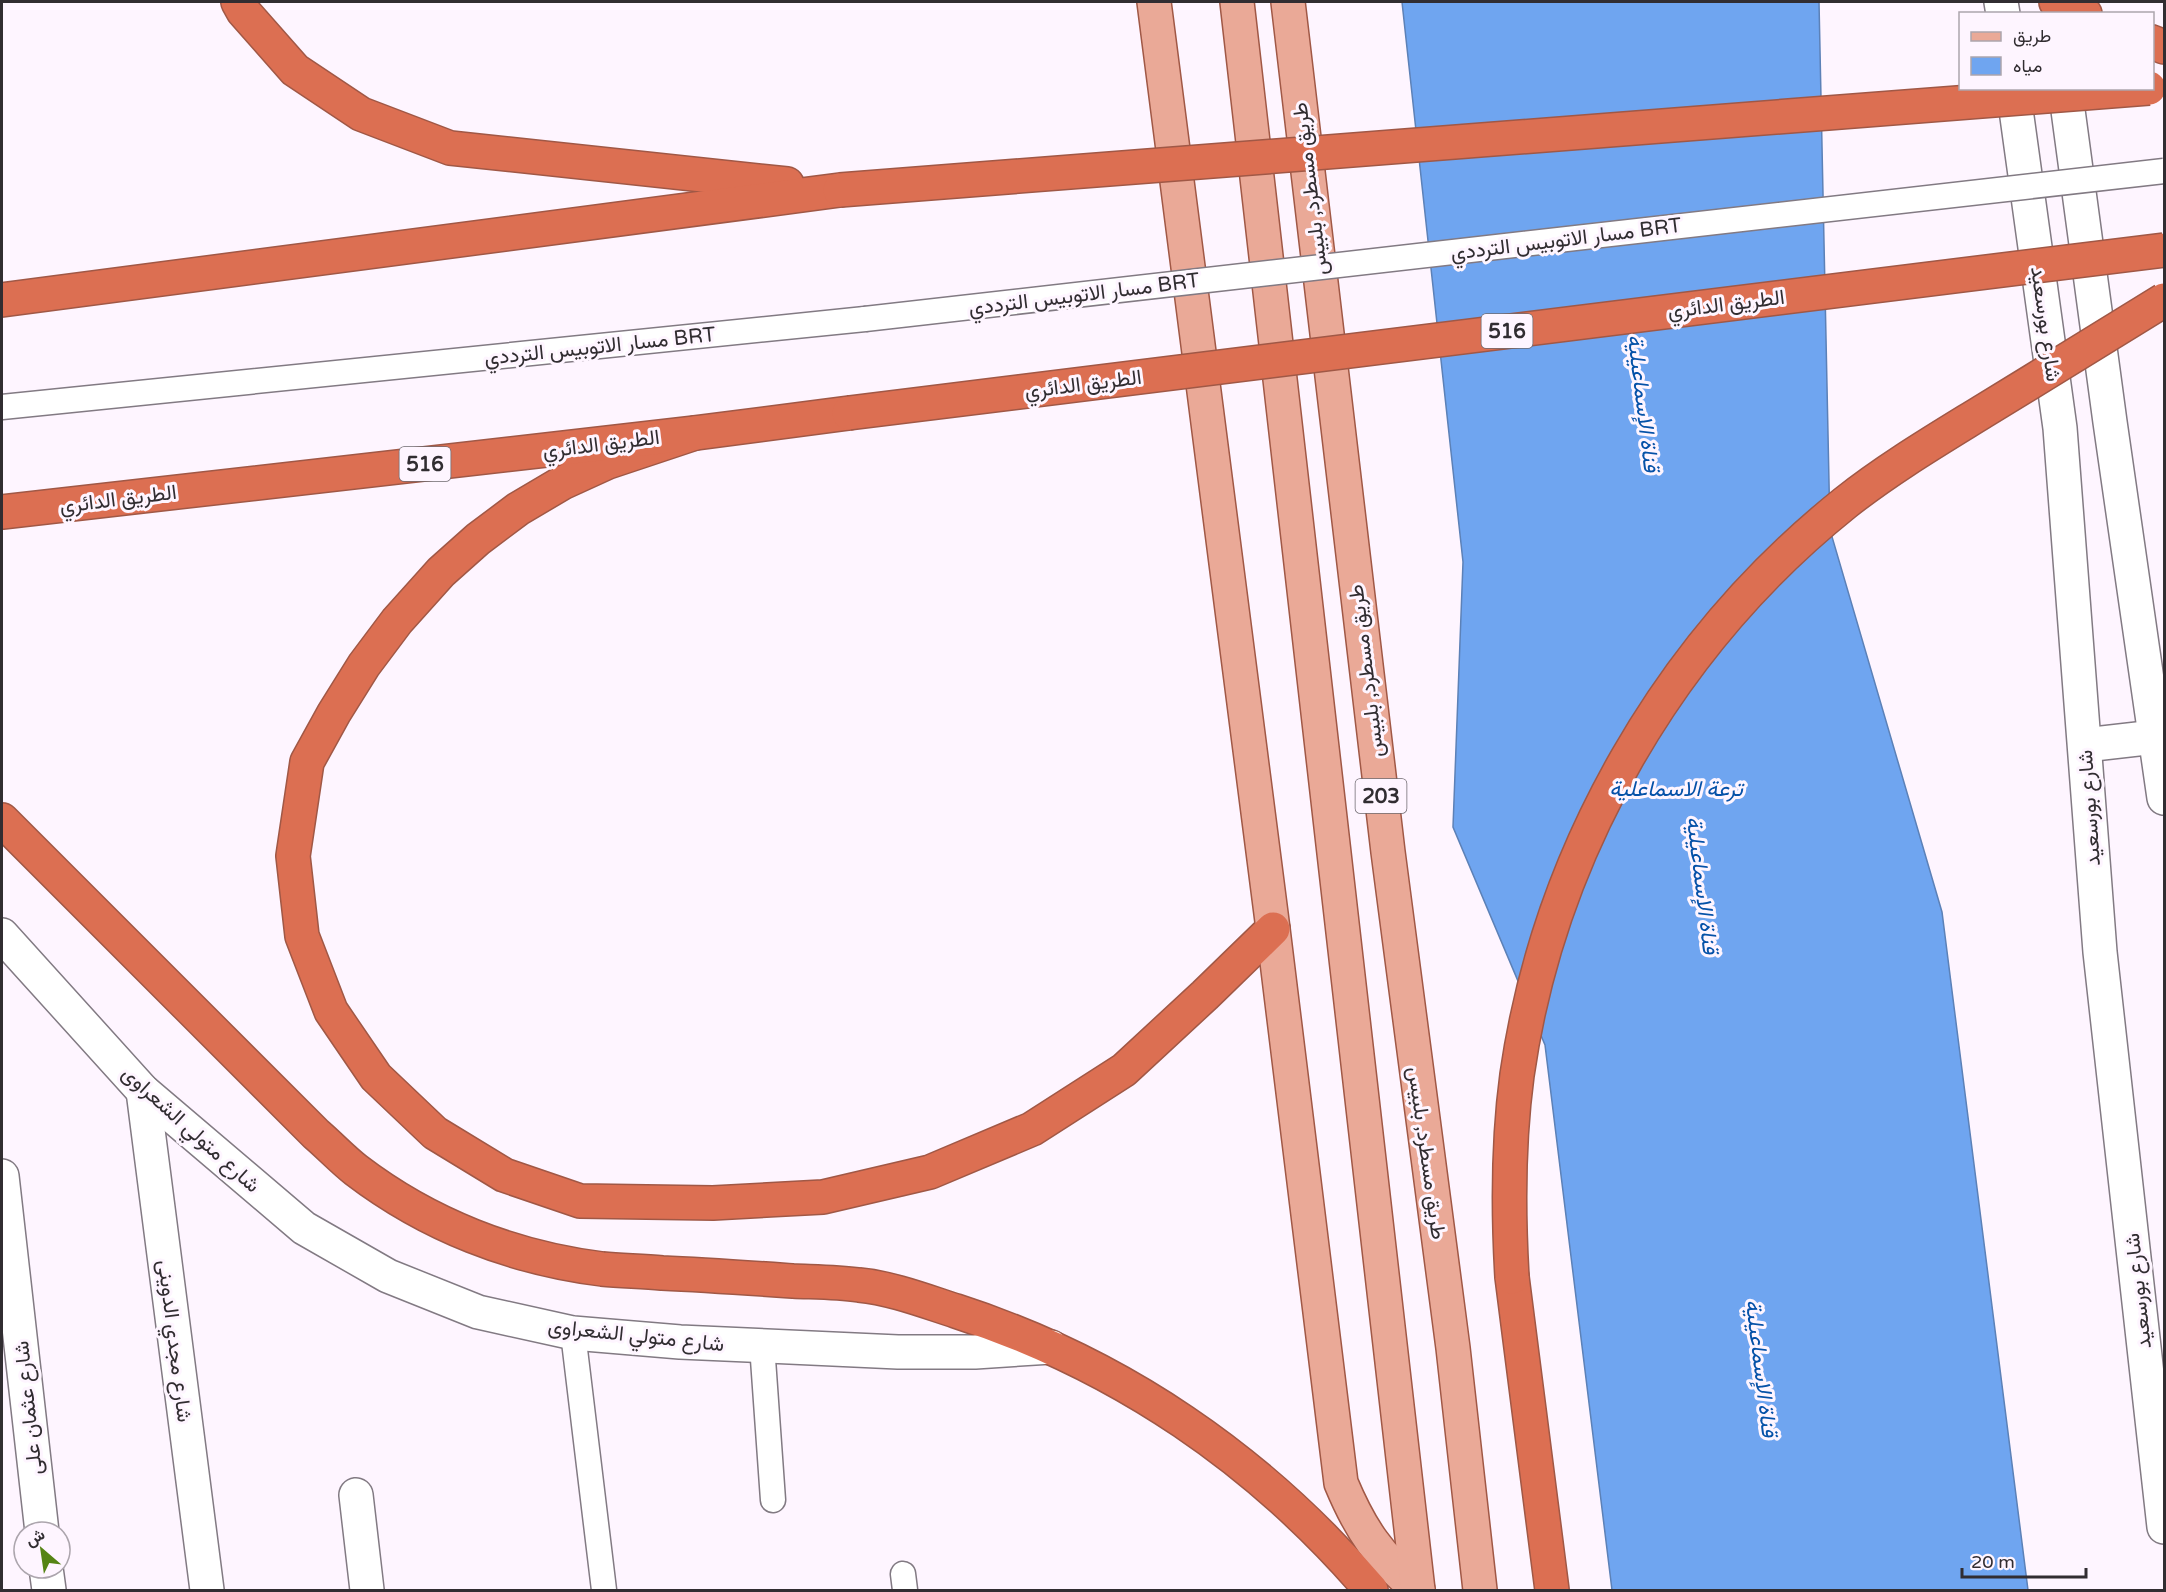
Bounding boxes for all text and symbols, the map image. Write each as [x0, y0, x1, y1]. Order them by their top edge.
legend [1959, 12, 2154, 90]
text: طريق [2013, 25, 2051, 47]
text: مياه [2013, 55, 2042, 77]
street label: طريق مسطرد, بلبيس [1287, 101, 1334, 277]
street label: مسار الاتوبيس الترددي BRT [1449, 213, 1684, 270]
street label: شارع بورسعيد [2024, 265, 2066, 383]
street label: مسار الاتوبيس الترددي BRT [967, 268, 1202, 325]
street label: الطريق الدائري [1666, 285, 1787, 328]
road number: 516 [1482, 314, 1532, 348]
street label: مسار الاتوبيس الترددي BRT [483, 322, 718, 375]
water label: قناة الإسماعيلية [1621, 333, 1665, 475]
street label: الطريق الدائري [1023, 365, 1144, 408]
street label: الطريق الدائري [541, 425, 662, 468]
road number: 516 [400, 447, 450, 481]
street label: الطريق الدائري [58, 480, 179, 523]
street label: طريق مسطرد, بلبيس [1343, 583, 1390, 759]
street label: شارع بورسعيد [2073, 749, 2107, 867]
water label: ترعة الاسماعلية [1609, 776, 1745, 802]
road number: 203 [1356, 779, 1406, 813]
water label: قناة الإسماعيلية [1680, 815, 1724, 957]
street label: شارع متولي الشعراوى [114, 1061, 265, 1201]
street label: طريق مسطرد, بلبيس [1402, 1065, 1451, 1241]
street label: شارع بورسعيد [2120, 1232, 2158, 1350]
street label: شارع مجدي الدوينى [148, 1258, 197, 1424]
water label: قناة الإسماعيلية [1739, 1298, 1783, 1440]
street label: شارع متولي الشعراوى [546, 1314, 725, 1361]
street label: شارع عثمان على [9, 1340, 49, 1476]
north arrow [12, 1520, 72, 1580]
text: ش [22, 1524, 48, 1551]
scale bar [1962, 1541, 2086, 1579]
text: 20 m [1971, 1551, 2015, 1573]

